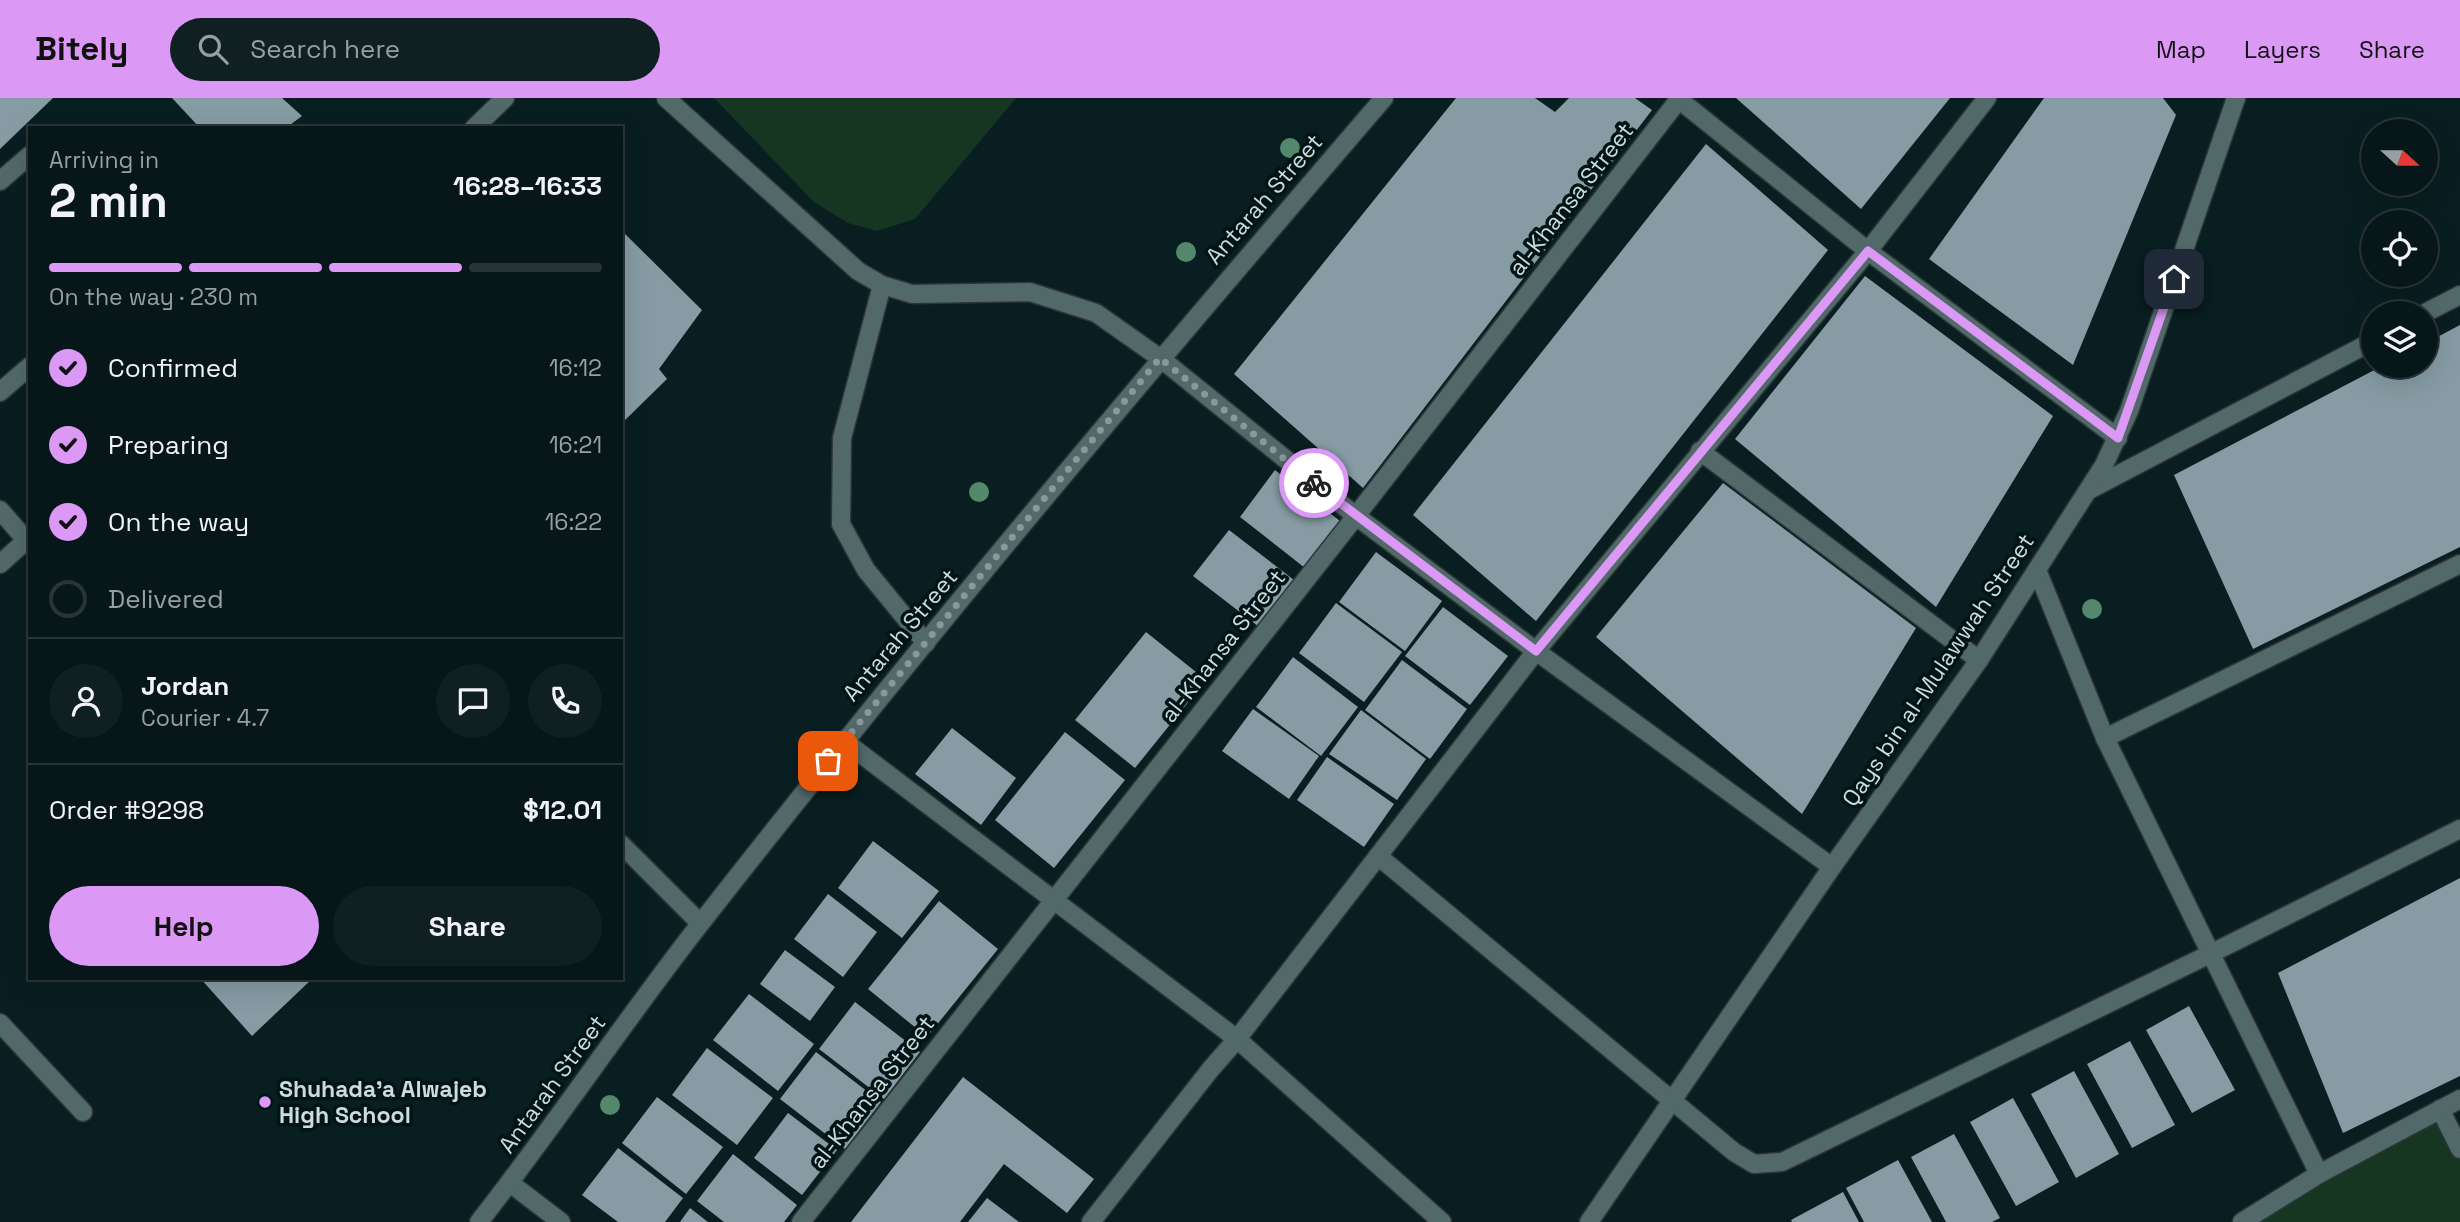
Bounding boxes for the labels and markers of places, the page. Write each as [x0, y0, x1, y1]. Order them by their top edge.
pin [2144, 249, 2204, 309]
pin [798, 731, 858, 791]
place label: Shuhada'a Alwajeb High School [279, 1074, 487, 1130]
marker: Shuhada'a Alwajeb High School [257, 1094, 273, 1110]

